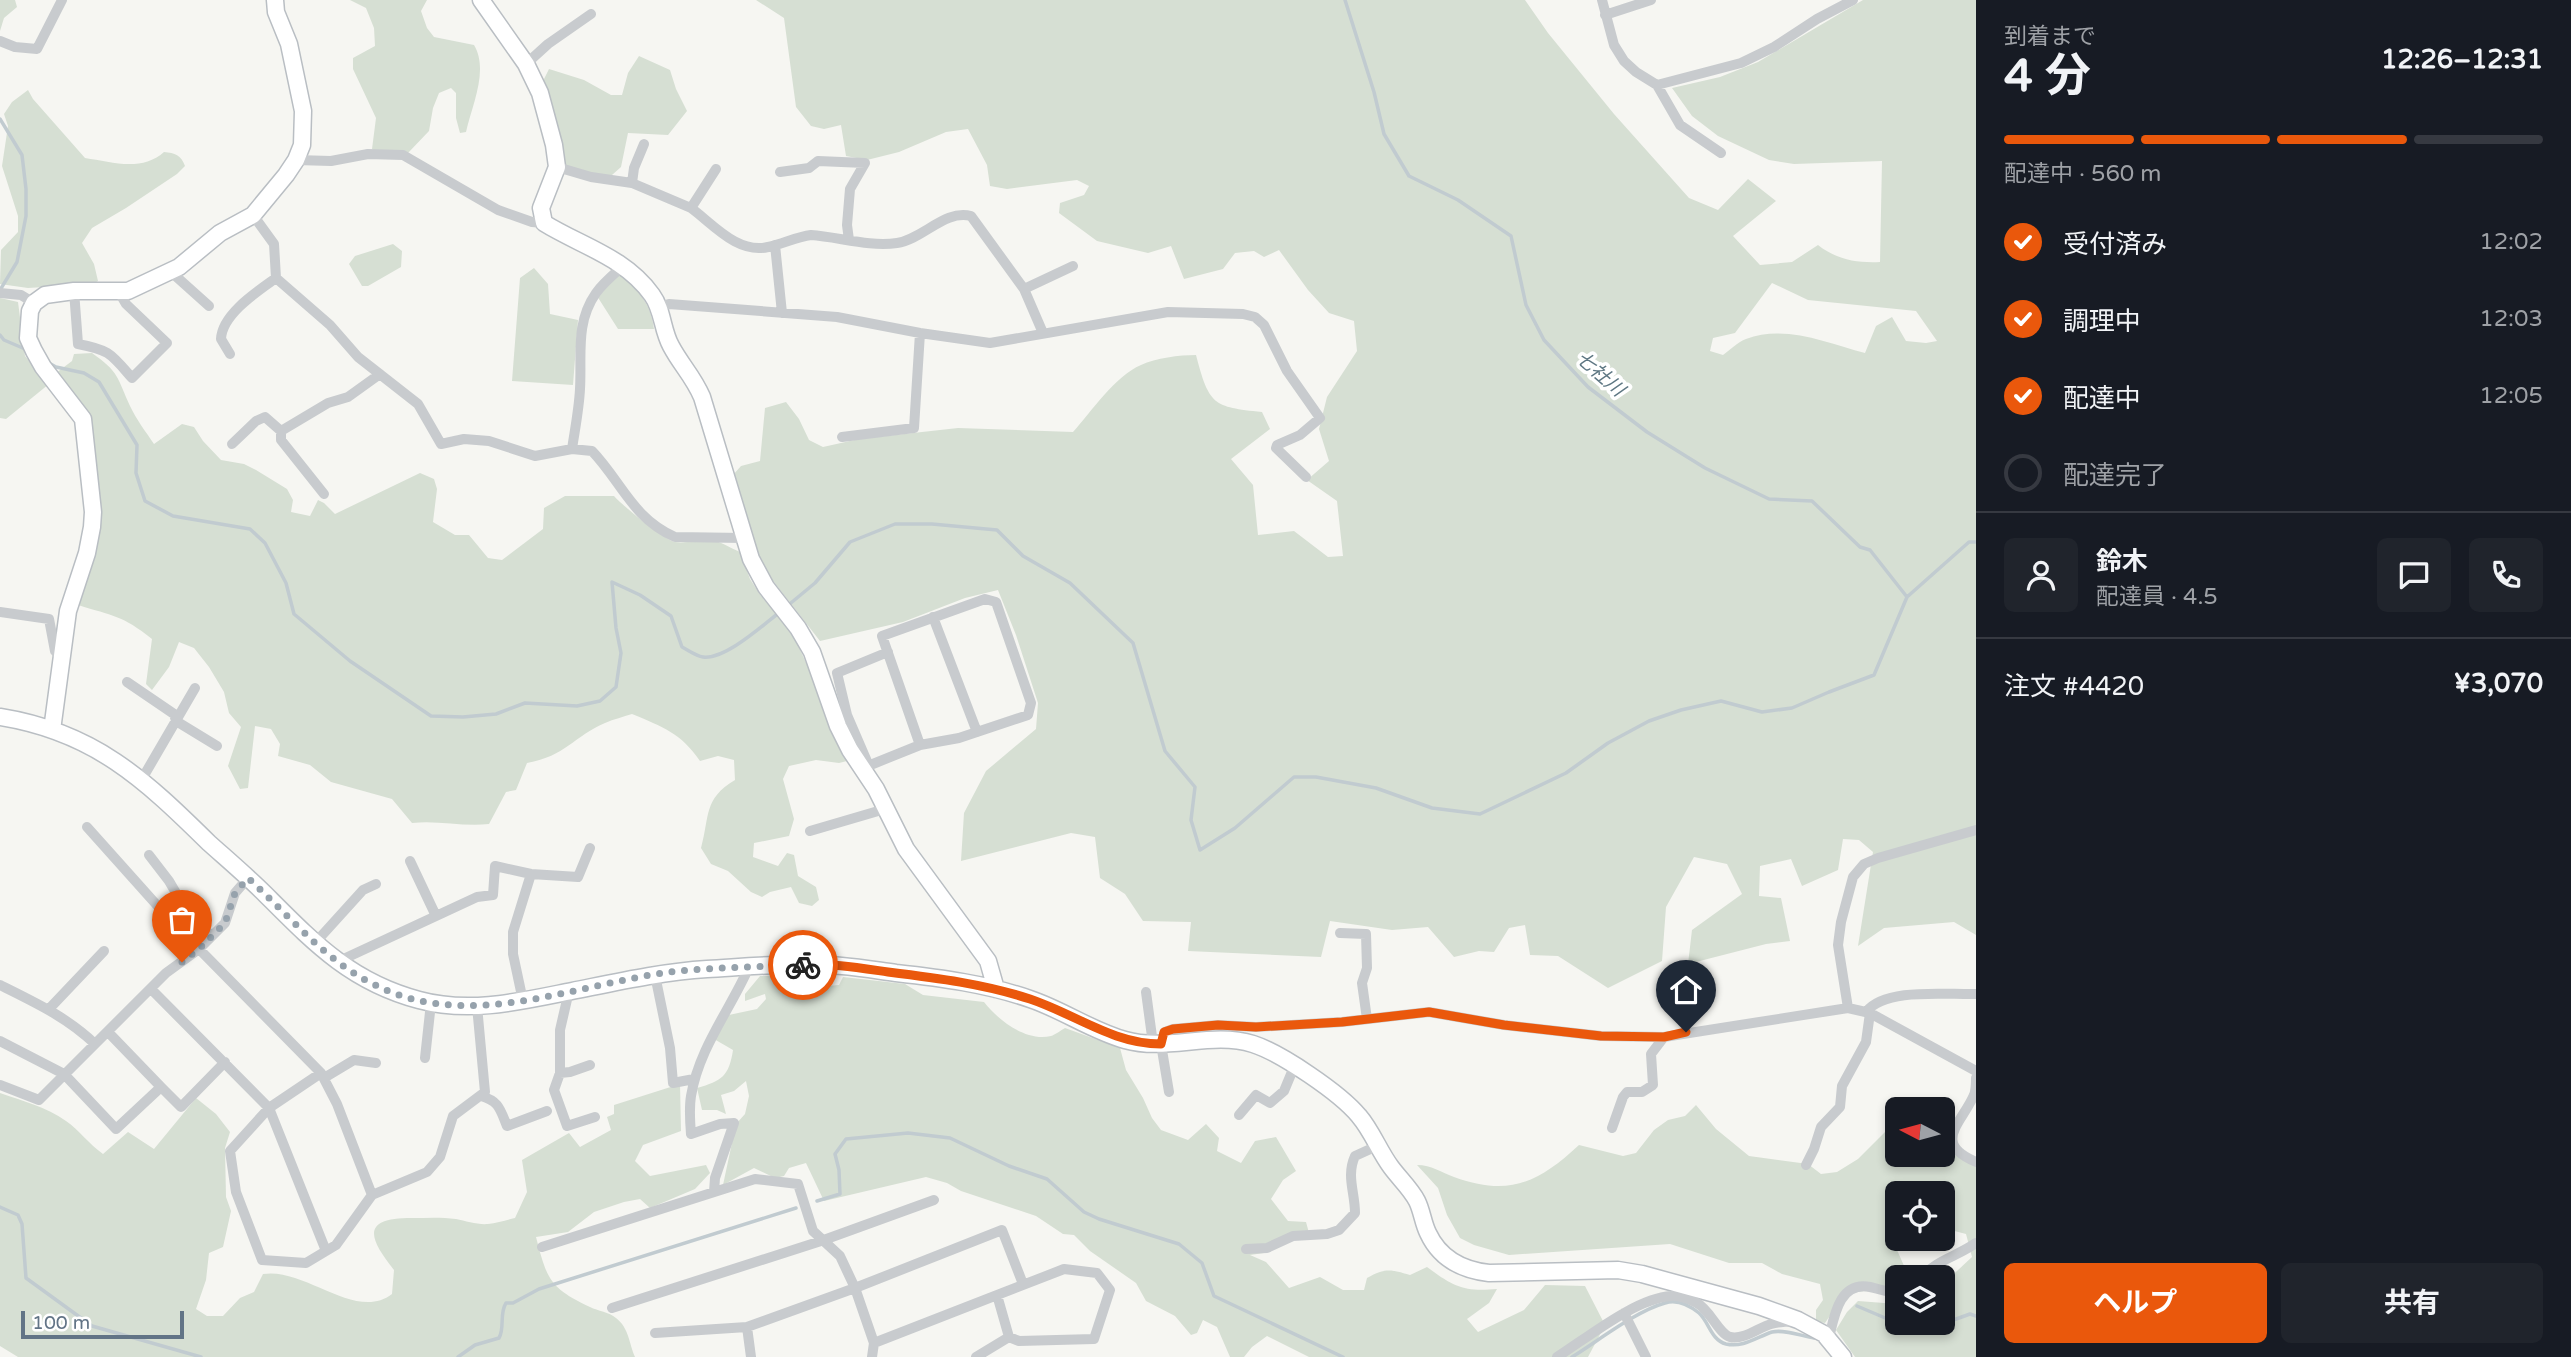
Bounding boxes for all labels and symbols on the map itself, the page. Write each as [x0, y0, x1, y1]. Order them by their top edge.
water label: 七社川 [1571, 347, 1630, 402]
pin [152, 890, 212, 962]
courier [768, 930, 838, 1000]
pin [1656, 960, 1716, 1032]
north arrow [1885, 1097, 1955, 1167]
scale bar [21, 1308, 184, 1340]

